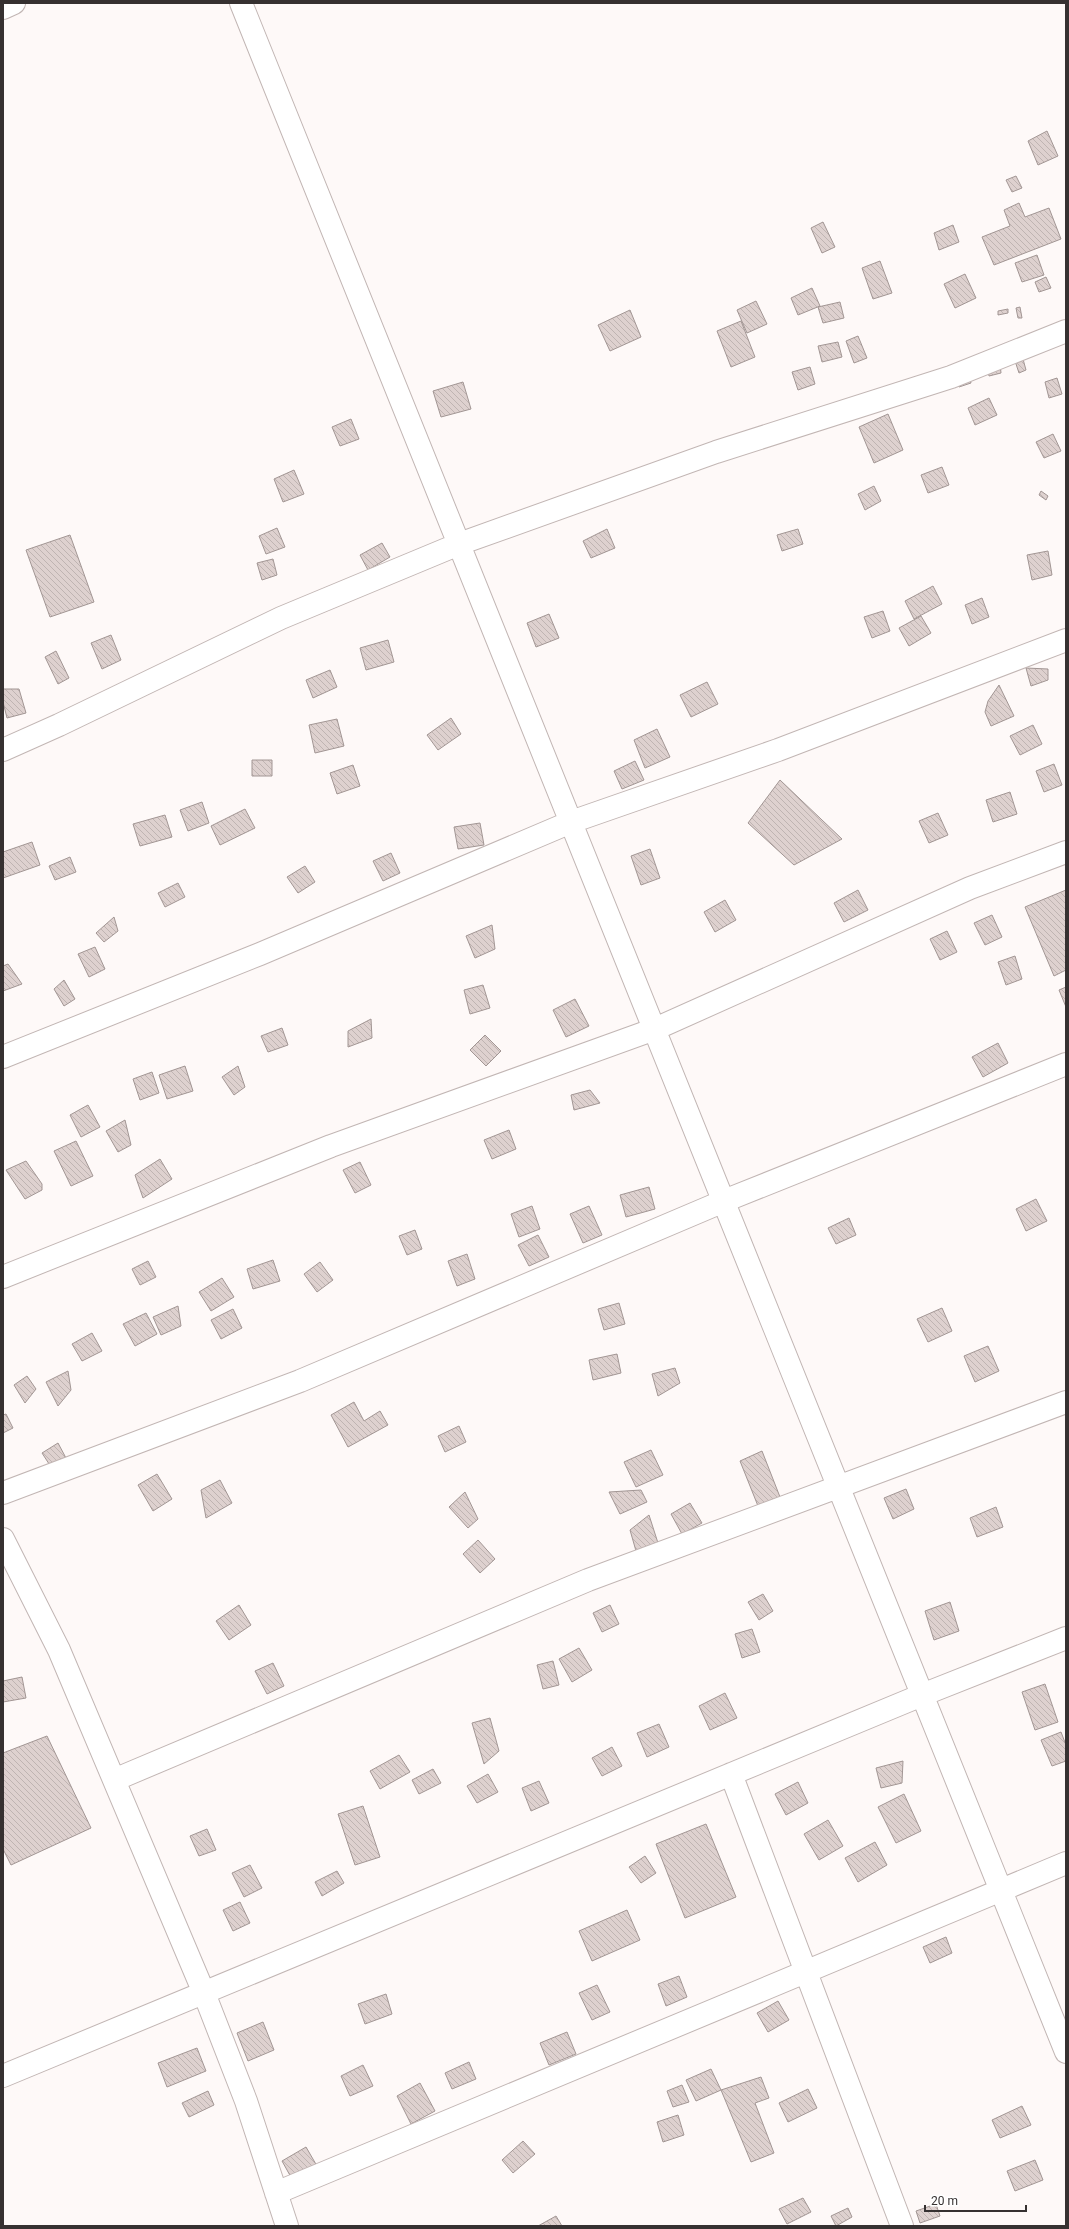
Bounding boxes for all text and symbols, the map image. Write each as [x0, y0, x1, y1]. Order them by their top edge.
scale bar [925, 2187, 1026, 2213]
text: 20 m [931, 2194, 958, 2208]

